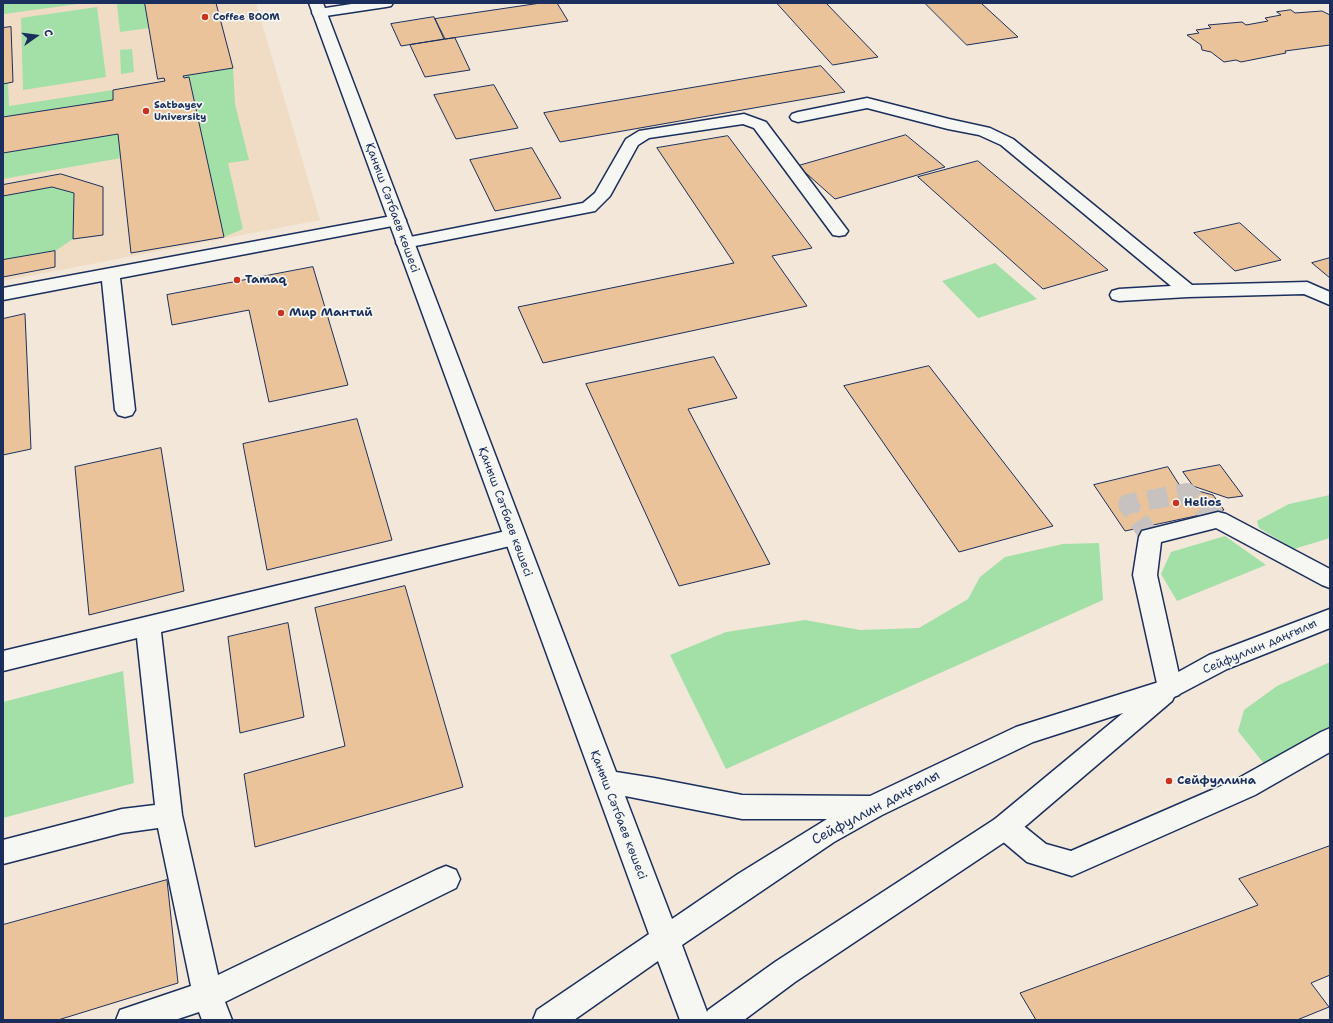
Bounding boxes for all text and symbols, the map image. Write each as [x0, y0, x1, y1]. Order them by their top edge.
place label: Coffee BOOM [213, 11, 280, 23]
marker: Coffee BOOM [200, 12, 210, 22]
north arrow [16, 16, 56, 56]
text: С [40, 28, 56, 38]
place label: Satbayev University [154, 99, 206, 122]
marker: Satbayev University [141, 106, 151, 116]
street label: Қаныш Сәтбаев көшесі [362, 141, 422, 275]
place label: Tamaq [245, 273, 286, 287]
marker: Tamaq [232, 275, 242, 285]
place label: Мир Мантий [289, 306, 373, 320]
marker: Мир Мантий [276, 308, 286, 318]
street label: Қаныш Сәтбаев көшесі [475, 445, 535, 579]
place label: Helios [1184, 496, 1222, 510]
marker: Helios [1171, 498, 1181, 508]
street label: Сейфуллин даңғылы [1201, 616, 1319, 678]
street label: Қаныш Сәтбаев көшесі [587, 748, 649, 882]
street label: Сейфуллин даңғылы [809, 767, 943, 849]
place label: Сейфуллина [1177, 774, 1256, 788]
marker: Сейфуллина [1164, 776, 1174, 786]

